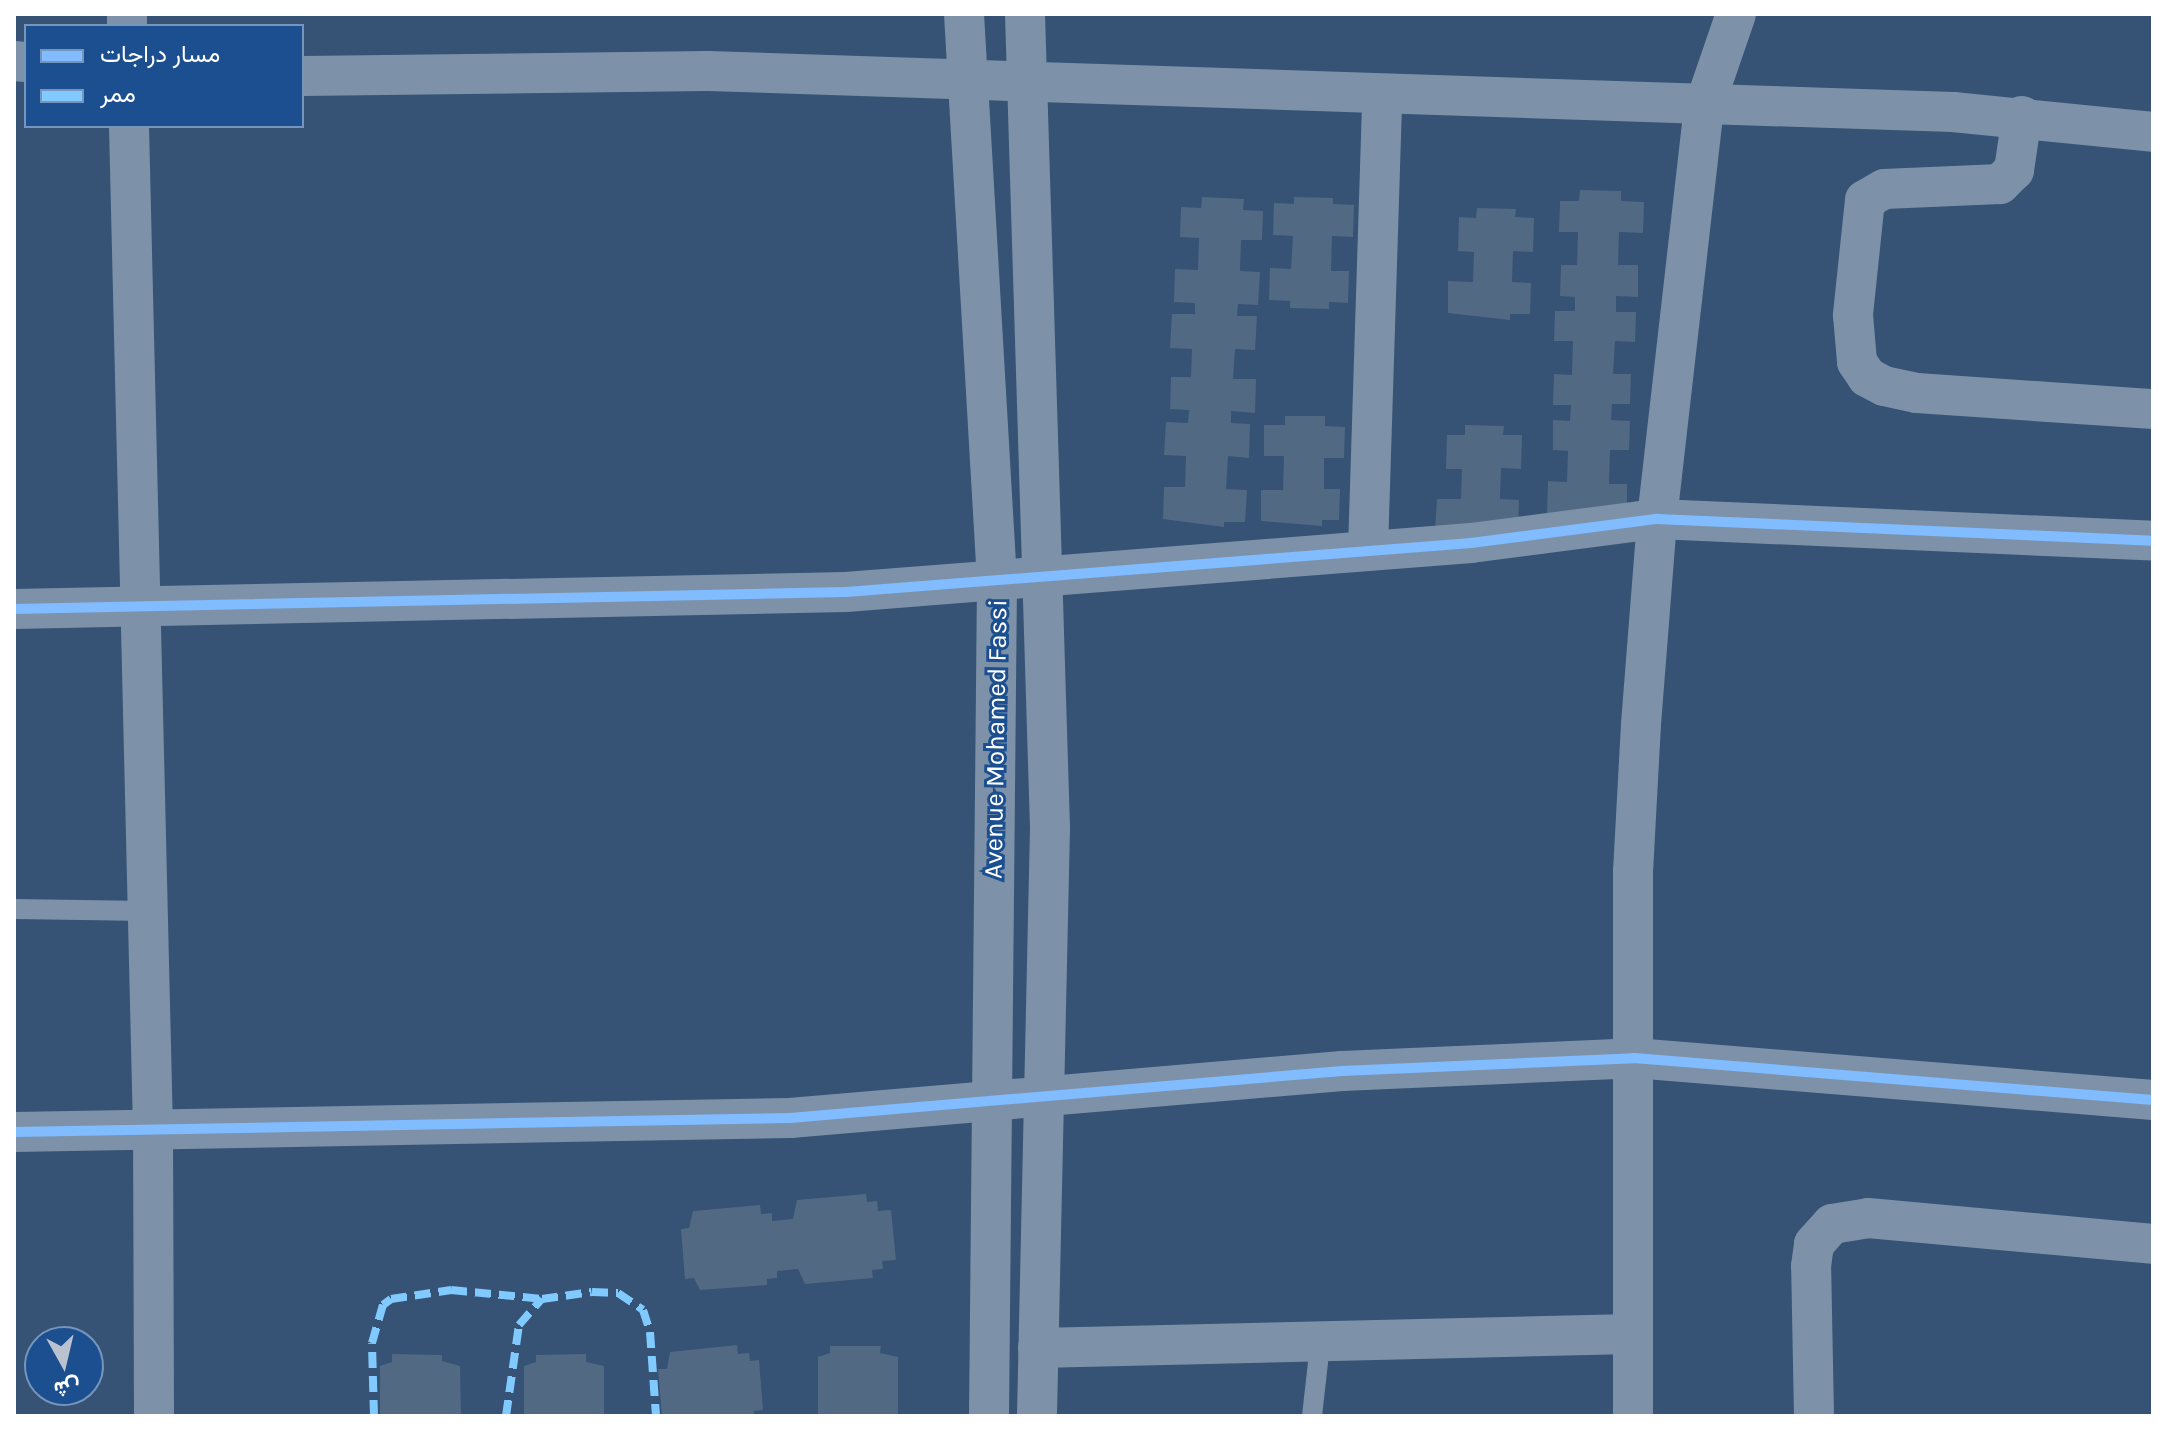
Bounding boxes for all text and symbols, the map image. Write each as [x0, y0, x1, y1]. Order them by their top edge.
legend [24, 24, 304, 128]
text: مسار دراجات [100, 40, 220, 68]
text: ممر [100, 80, 136, 108]
street label: Avenue Mohamed Fassi [978, 599, 1014, 879]
north arrow [24, 1326, 104, 1406]
text: ش [52, 1373, 82, 1402]

